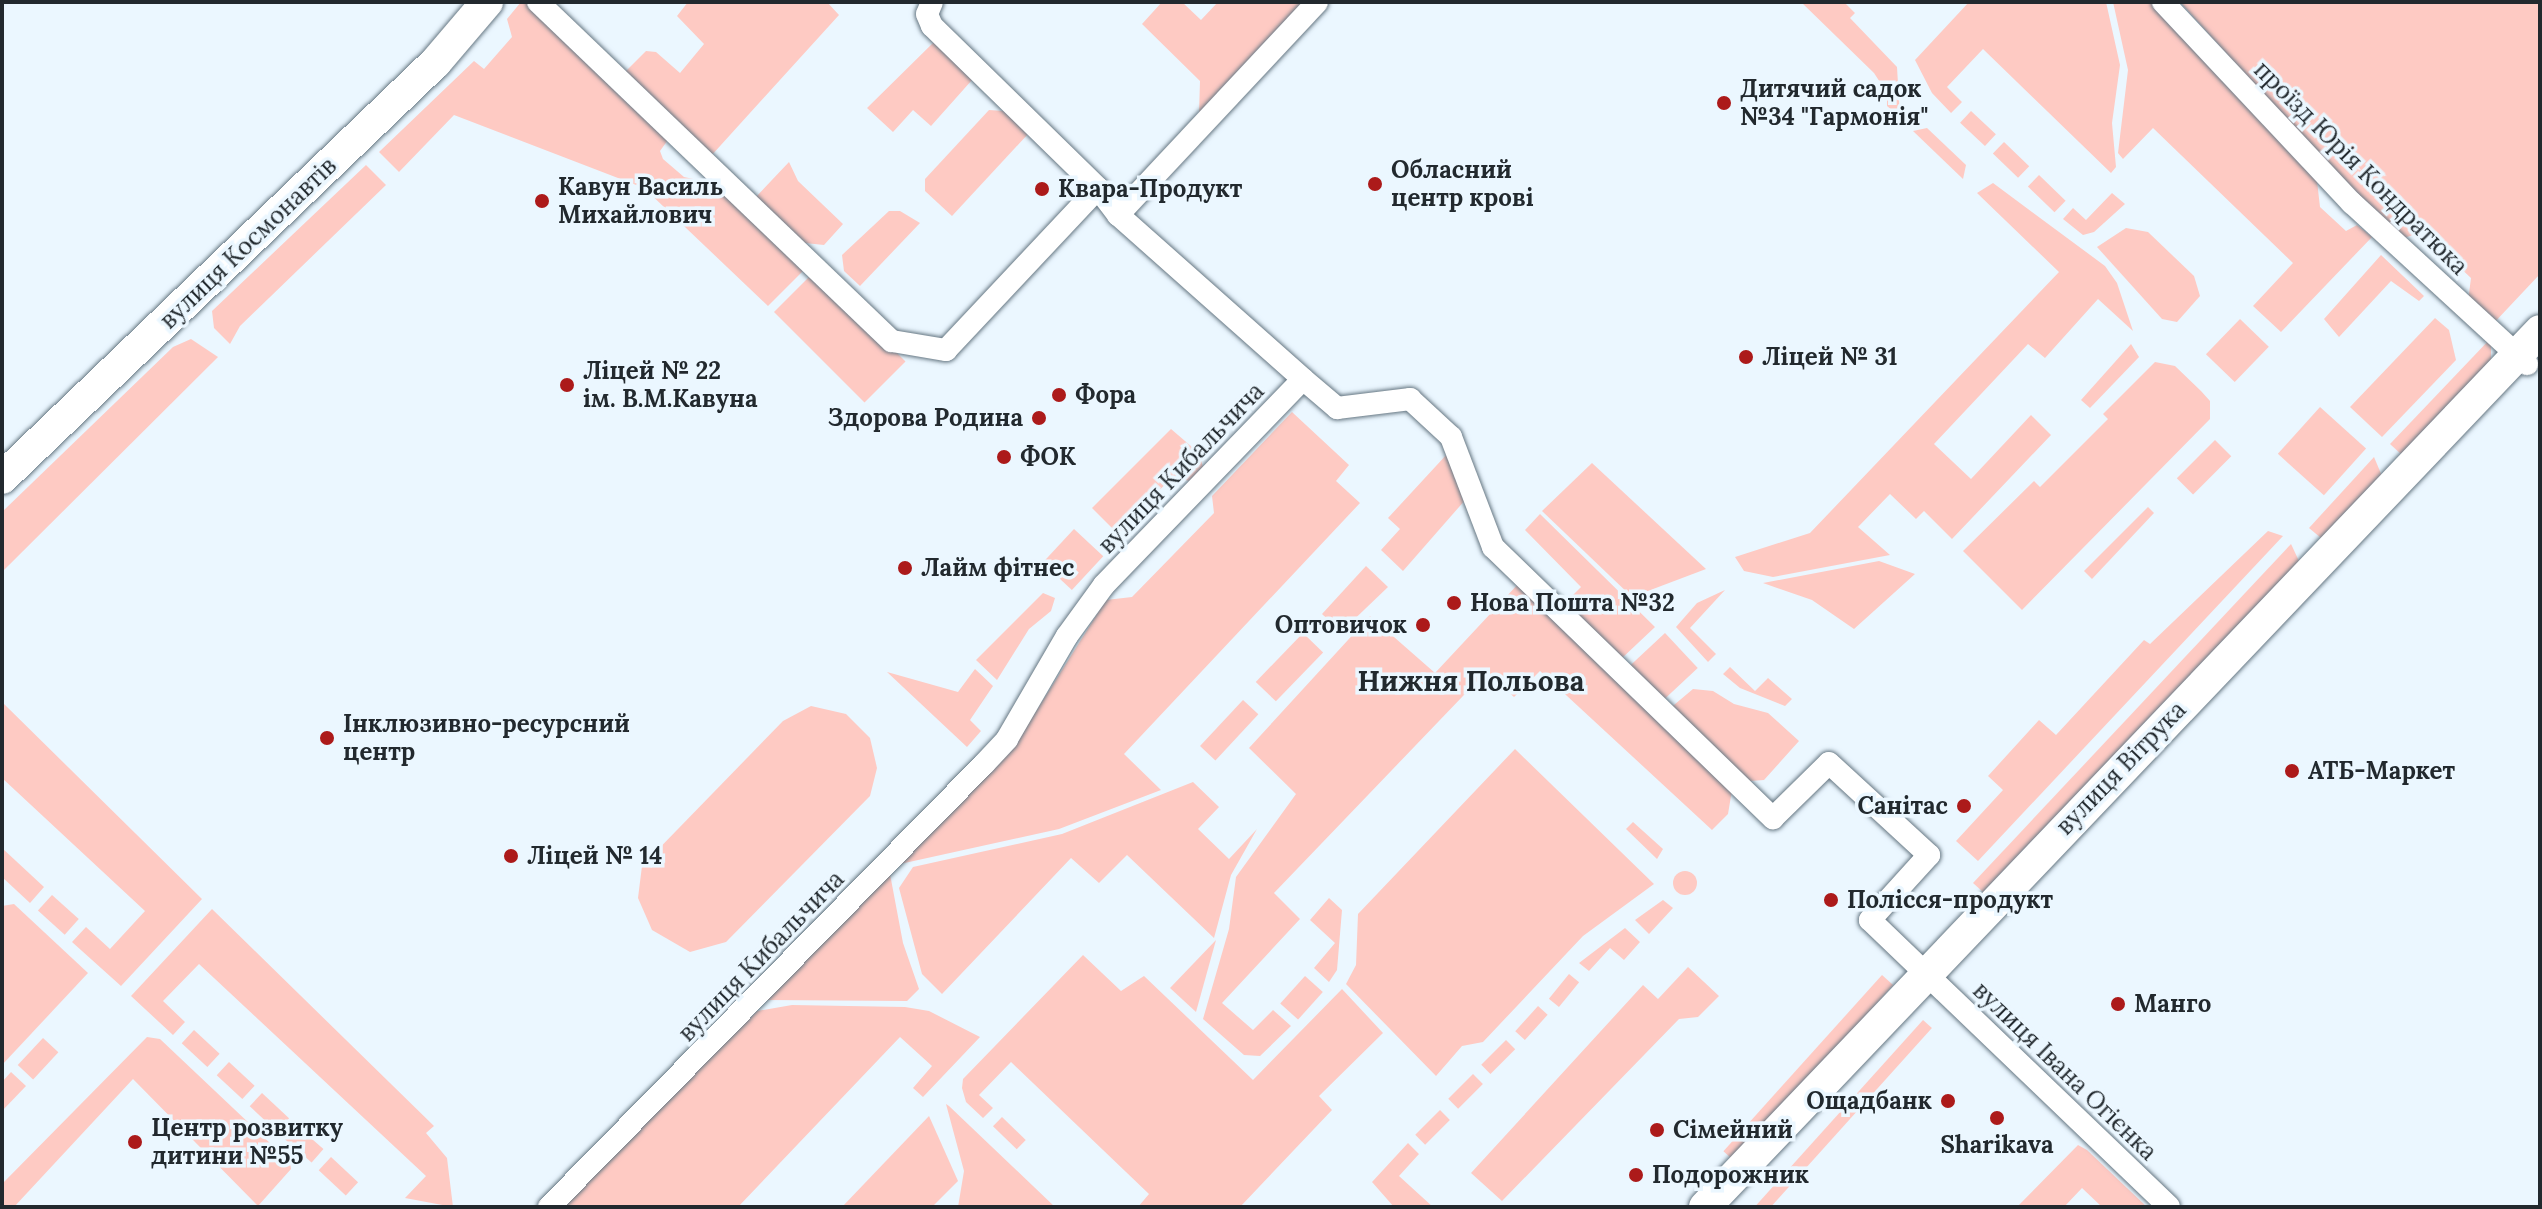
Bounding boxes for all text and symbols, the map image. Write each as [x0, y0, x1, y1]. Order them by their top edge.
street label: проїзд Юрія Кондратюка [2248, 55, 2474, 281]
place label: Дитячий садок №34 "Гармонія" [1740, 75, 1928, 131]
marker: Дитячий садок №34 "Гармонія" [1715, 94, 1733, 112]
street label: вулиця Космонавтів [154, 151, 342, 335]
place label: Обласний центр крові [1391, 156, 1534, 212]
place label: Кавун Василь Михайлович [558, 173, 723, 229]
place label: Квара-Продукт [1058, 175, 1242, 203]
marker: Обласний центр крові [1366, 175, 1384, 193]
marker: Квара-Продукт [1033, 180, 1051, 198]
marker: Кавун Василь Михайлович [533, 192, 551, 210]
place label: Ліцей № 31 [1762, 343, 1898, 371]
marker: Ліцей № 31 [1737, 348, 1755, 366]
place label: Ліцей № 22 ім. В.М.Кавуна [583, 357, 758, 413]
marker: Ліцей № 22 ім. В.М.Кавуна [558, 376, 576, 394]
street label: вулиця Кибальчича [1092, 377, 1270, 559]
place label: Фора [1075, 381, 1136, 409]
marker: Фора [1050, 386, 1068, 404]
place label: Здорова Родина [828, 404, 1023, 432]
marker: Здорова Родина [1030, 409, 1048, 427]
place label: ФОК [1020, 443, 1076, 471]
marker: ФОК [995, 448, 1013, 466]
place label: Лайм фітнес [921, 554, 1074, 582]
marker: Лайм фітнес [896, 559, 914, 577]
place label: Нова Пошта №32 [1470, 589, 1675, 617]
marker: Нова Пошта №32 [1445, 594, 1463, 612]
place label: Оптовичок [1275, 611, 1407, 639]
marker: Оптовичок [1414, 616, 1432, 634]
district label: Нижня Польова [1358, 664, 1584, 698]
street label: вулиця Вітрука [2050, 695, 2192, 841]
place label: Інклюзивно-ресурсний центр [343, 710, 630, 766]
marker: Інклюзивно-ресурсний центр [318, 729, 336, 747]
place label: АТБ-Маркет [2308, 757, 2455, 785]
marker: АТБ-Маркет [2283, 762, 2301, 780]
place label: Санітас [1858, 792, 1948, 820]
marker: Санітас [1955, 797, 1973, 815]
place label: Ліцей № 14 [527, 842, 662, 870]
marker: Ліцей № 14 [502, 847, 520, 865]
street label: вулиця Кибальчича [672, 865, 850, 1047]
place label: Полісся-продукт [1847, 886, 2053, 914]
marker: Полісся-продукт [1822, 891, 1840, 909]
street label: вулиця Івана Огієнка [1967, 976, 2163, 1166]
place label: Манго [2134, 990, 2211, 1018]
marker: Манго [2109, 995, 2127, 1013]
place label: Ощадбанк [1806, 1087, 1932, 1115]
marker: Ощадбанк [1939, 1092, 1957, 1110]
marker: Sharikava [1988, 1109, 2006, 1127]
place label: Центр розвитку дитини №55 [151, 1114, 343, 1170]
place label: Сімейний [1673, 1116, 1793, 1144]
marker: Сімейний [1648, 1121, 1666, 1139]
place label: Sharikava [1941, 1131, 2053, 1159]
marker: Центр розвитку дитини №55 [126, 1133, 144, 1151]
place label: Подорожник [1652, 1161, 1809, 1189]
marker: Подорожник [1627, 1166, 1645, 1184]

